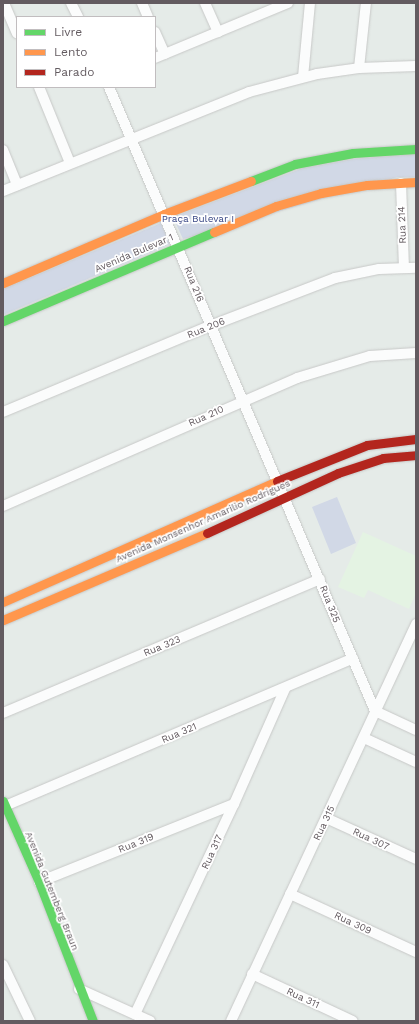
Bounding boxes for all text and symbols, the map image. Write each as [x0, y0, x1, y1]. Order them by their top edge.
legend [16, 16, 156, 88]
text: Livre [54, 25, 82, 39]
text: Lento [54, 45, 88, 59]
text: Parado [54, 65, 94, 79]
street label: Rua 214 [395, 206, 409, 244]
park label: Praça Bulevar I [162, 213, 234, 225]
street label: Avenida Bulevar 1 [93, 231, 175, 275]
street label: Rua 216 [181, 264, 207, 304]
street label: Rua 206 [185, 315, 227, 341]
street label: Rua 210 [186, 403, 226, 429]
street label: Avenida Monsenhor Amarilio Rodrigues [113, 477, 293, 565]
street label: Rua 325 [317, 584, 343, 624]
street label: Rua 323 [142, 633, 182, 659]
street label: Rua 321 [159, 720, 199, 746]
street label: Rua 315 [311, 804, 337, 842]
street label: Rua 307 [351, 825, 391, 853]
street label: Avenida Gutemberg Braun [23, 830, 81, 952]
street label: Rua 319 [116, 830, 156, 856]
street label: Rua 317 [199, 833, 225, 871]
street label: Rua 309 [332, 909, 374, 937]
street label: Rua 311 [284, 985, 322, 1011]

